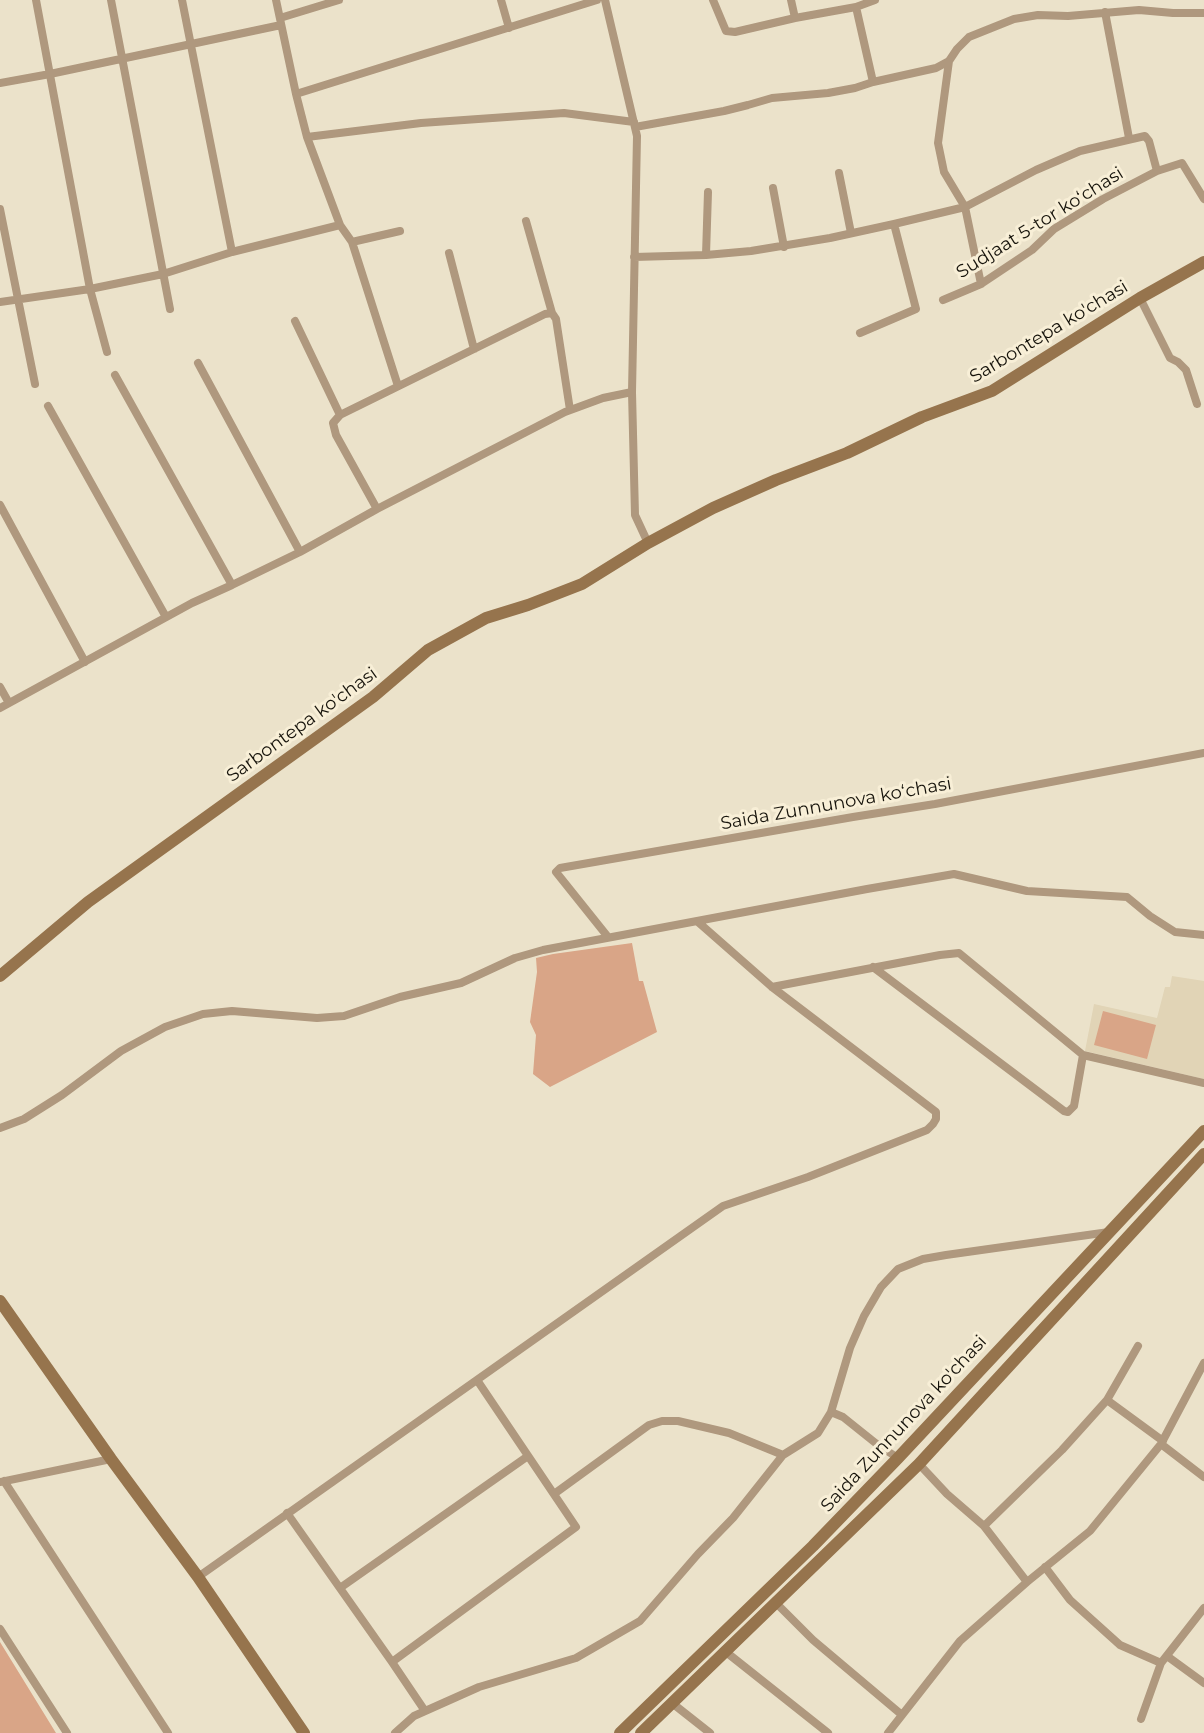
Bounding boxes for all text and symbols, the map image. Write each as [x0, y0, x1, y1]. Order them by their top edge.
street label: Sudjaat 5-tor koʻchasi [952, 163, 1128, 283]
street label: Sarbontepa ko'chasi [966, 276, 1132, 388]
street label: Sarbontepa ko'chasi [222, 663, 382, 787]
street label: Saida Zunnunova koʻchasi [719, 773, 953, 835]
street label: Saida Zunnunova ko'chasi [817, 1331, 991, 1517]

